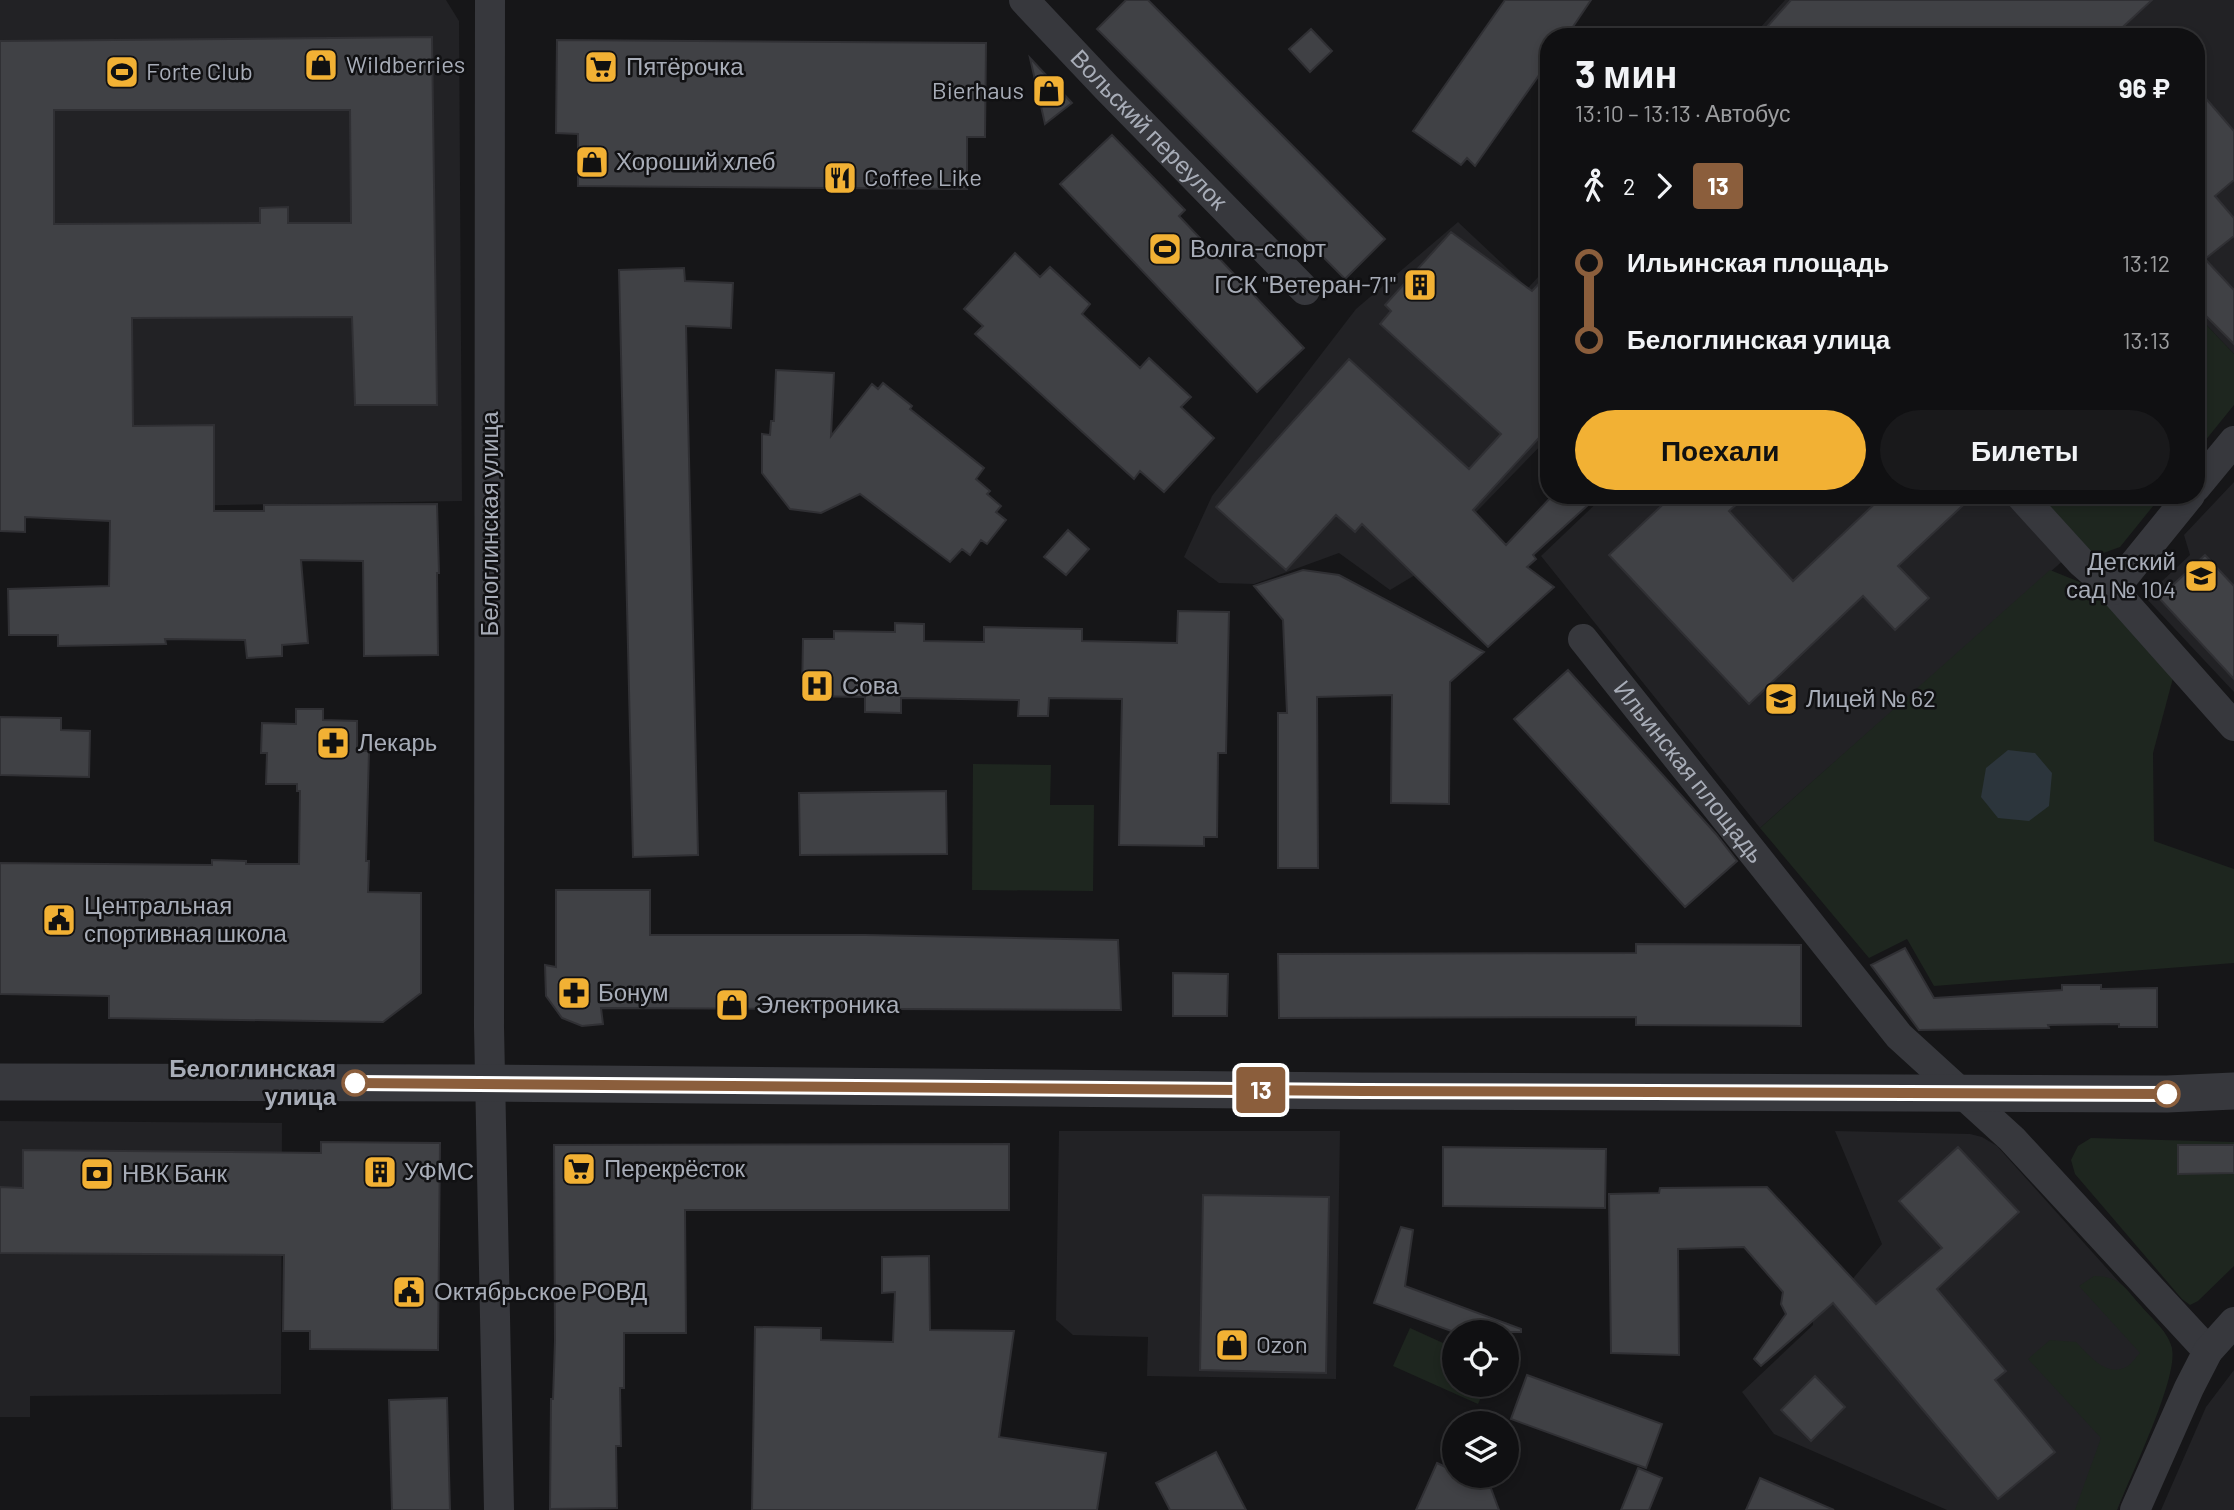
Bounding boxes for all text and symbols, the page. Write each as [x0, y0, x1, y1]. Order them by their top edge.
street label: Вольский переулок [1065, 43, 1234, 215]
shop icon: Wildberries [302, 46, 340, 84]
supermarket icon: Пятёрочка [582, 48, 620, 86]
place label: Wildberries [346, 49, 465, 78]
text: 3 мин [1575, 50, 1678, 96]
place label: Пятёрочка [626, 51, 744, 80]
sports icon: Forte Club [103, 53, 141, 91]
place label: Forte Club [146, 56, 253, 85]
shop icon: Bierhaus [1030, 72, 1068, 110]
text: 96 ₽ [2119, 72, 2170, 103]
place label: Bierhaus [932, 75, 1024, 104]
text: 13:10 – 13:13 · Автобус [1575, 99, 1790, 127]
shop icon: Хороший хлеб [573, 143, 611, 181]
place label: Хороший хлеб [616, 146, 775, 175]
restaurant icon: Coffee Like [821, 159, 859, 197]
place label: Coffee Like [864, 162, 982, 191]
icon: walk [1575, 167, 1613, 205]
icon: forward [1645, 167, 1683, 205]
text: 13 [1707, 171, 1729, 200]
text: 2 [1623, 172, 1635, 200]
sports icon: Волга-спорт [1146, 230, 1184, 268]
place label: Волга-спорт [1190, 233, 1326, 262]
text: Ильинская площадь [1627, 246, 1889, 277]
text: 13:12 [2122, 249, 2170, 277]
building icon: ГСК "Ветеран-71" [1401, 266, 1439, 304]
place label: ГСК "Ветеран-71" [1214, 269, 1396, 298]
text: Белоглинская улица [1627, 323, 1890, 354]
text: 13:13 [2122, 326, 2170, 354]
button: Поехали [1575, 410, 1866, 490]
button: Билеты [1880, 410, 2170, 490]
street label: Белоглинская улица [474, 411, 503, 636]
place label: Детский сад № 104 [2066, 546, 2176, 603]
school or university icon: Детский сад № 104 [2182, 557, 2220, 595]
hospital icon: Сова [798, 667, 836, 705]
place label: Сова [842, 670, 899, 699]
street label: Ильинская площадь [1609, 674, 1771, 868]
school or university icon: Лицей № 62 [1762, 680, 1800, 718]
place label: Лицей № 62 [1806, 683, 1936, 712]
pharmacy icon: Лекарь [314, 724, 352, 762]
place label: Лекарь [358, 727, 437, 756]
place label: Центральная спортивная школа [84, 890, 288, 947]
public building icon: Центральная спортивная школа [40, 901, 78, 939]
pharmacy icon: Бонум [555, 974, 593, 1012]
place label: Бонум [598, 977, 669, 1006]
shop icon: Электроника [713, 986, 751, 1024]
place label: Электроника [756, 989, 900, 1018]
place label: Белоглинская улица [169, 1053, 337, 1110]
line badge: 13 [1230, 1067, 1292, 1113]
marker: Белоглинская улица [342, 1070, 368, 1096]
text: 13 [1250, 1075, 1272, 1104]
unlabelled marker [2154, 1081, 2180, 1107]
supermarket icon: Перекрёсток [560, 1150, 598, 1188]
building icon: УФМС [361, 1153, 399, 1191]
place label: Перекрёсток [604, 1153, 746, 1182]
bank icon: НВК Банк [78, 1155, 116, 1193]
place label: УФМС [404, 1156, 474, 1185]
place label: НВК Банк [122, 1158, 227, 1187]
public building icon: Октябрьское РОВД [390, 1273, 428, 1311]
place label: Октябрьское РОВД [434, 1276, 647, 1305]
map controls [1442, 1320, 1519, 1488]
button: locate [1442, 1320, 1519, 1397]
shop icon: Ozon [1213, 1326, 1251, 1364]
place label: Ozon [1256, 1329, 1308, 1358]
button: layers [1442, 1411, 1519, 1488]

